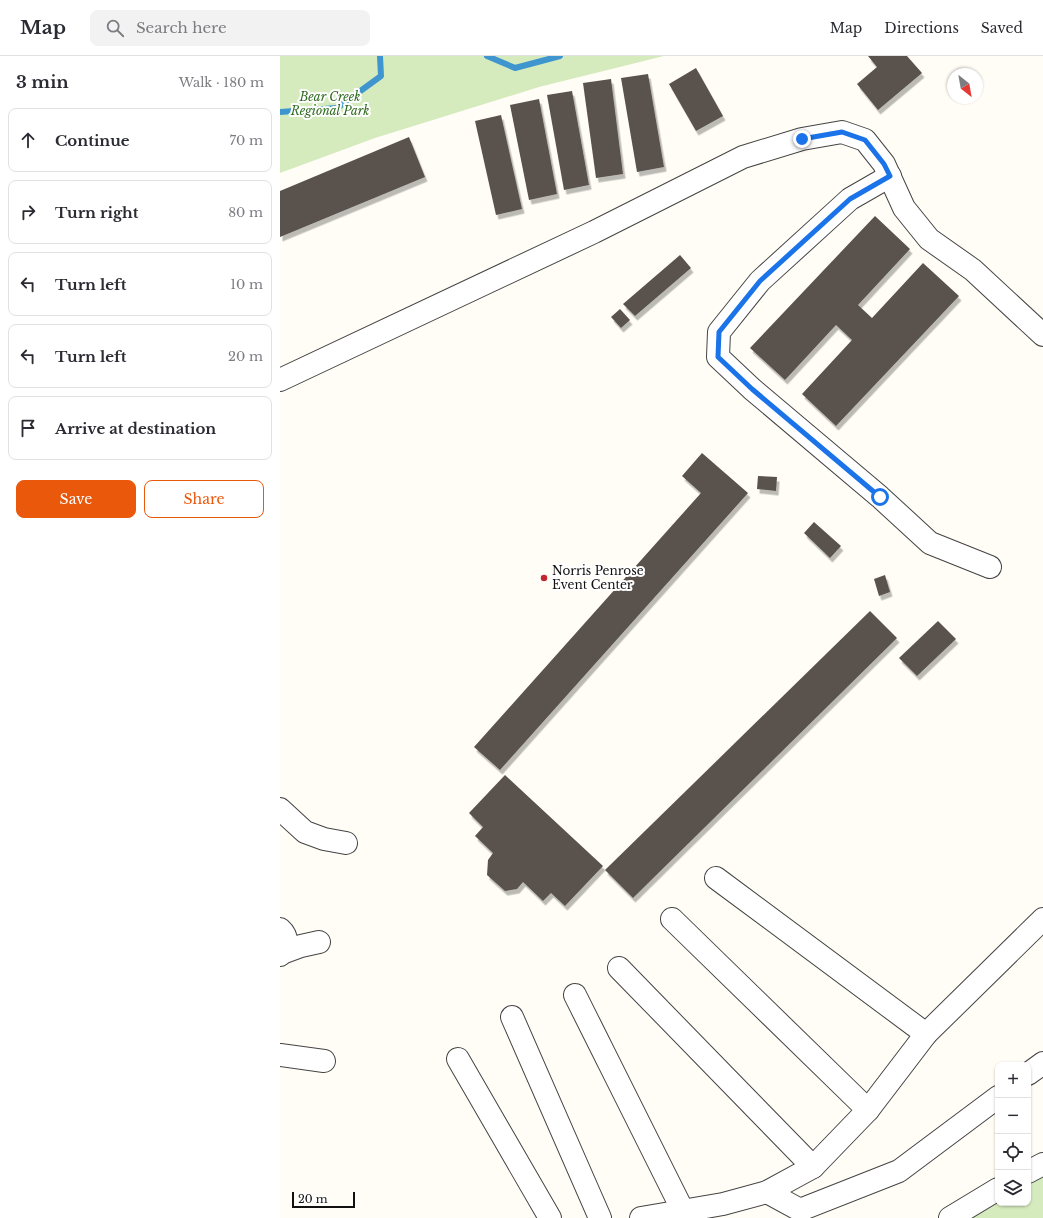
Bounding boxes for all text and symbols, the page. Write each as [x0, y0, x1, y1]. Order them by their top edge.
search box [90, 10, 370, 46]
text: Map [20, 16, 66, 39]
icon: search [104, 17, 126, 39]
text: Search here [136, 18, 227, 37]
text: Map [830, 19, 862, 37]
text: Directions [884, 19, 959, 37]
text: Saved [981, 19, 1023, 37]
north arrow [947, 68, 983, 104]
text: 3 min [16, 72, 69, 93]
text: Walk · 180 m [179, 74, 264, 91]
park label: Bear Creek Regional Park [290, 89, 369, 118]
icon: ahead [17, 129, 39, 151]
route end [793, 130, 811, 148]
text: Continue [55, 131, 130, 150]
text: 70 m [230, 132, 263, 149]
icon: right [17, 201, 39, 223]
text: Turn right [55, 203, 138, 222]
text: 80 m [228, 204, 263, 221]
icon: left [17, 273, 39, 295]
text: Turn left [55, 275, 126, 294]
text: 10 m [230, 276, 263, 293]
icon: left [17, 345, 39, 367]
text: Turn left [55, 347, 126, 366]
text: 20 m [228, 348, 263, 365]
icon: arrive [17, 417, 39, 439]
text: Arrive at destination [55, 419, 216, 438]
button: Save [16, 480, 136, 518]
button: Share [144, 480, 264, 518]
route start [871, 488, 889, 506]
place label: Norris Penrose Event Center [552, 563, 644, 592]
marker: Norris Penrose Event Center [539, 573, 549, 583]
map controls [995, 1062, 1031, 1206]
button: + [995, 1062, 1031, 1098]
button: − [995, 1098, 1031, 1134]
button: locate [995, 1134, 1031, 1170]
button: layers [995, 1170, 1031, 1206]
scale bar [292, 1190, 355, 1209]
text: 20 m [298, 1192, 328, 1206]

